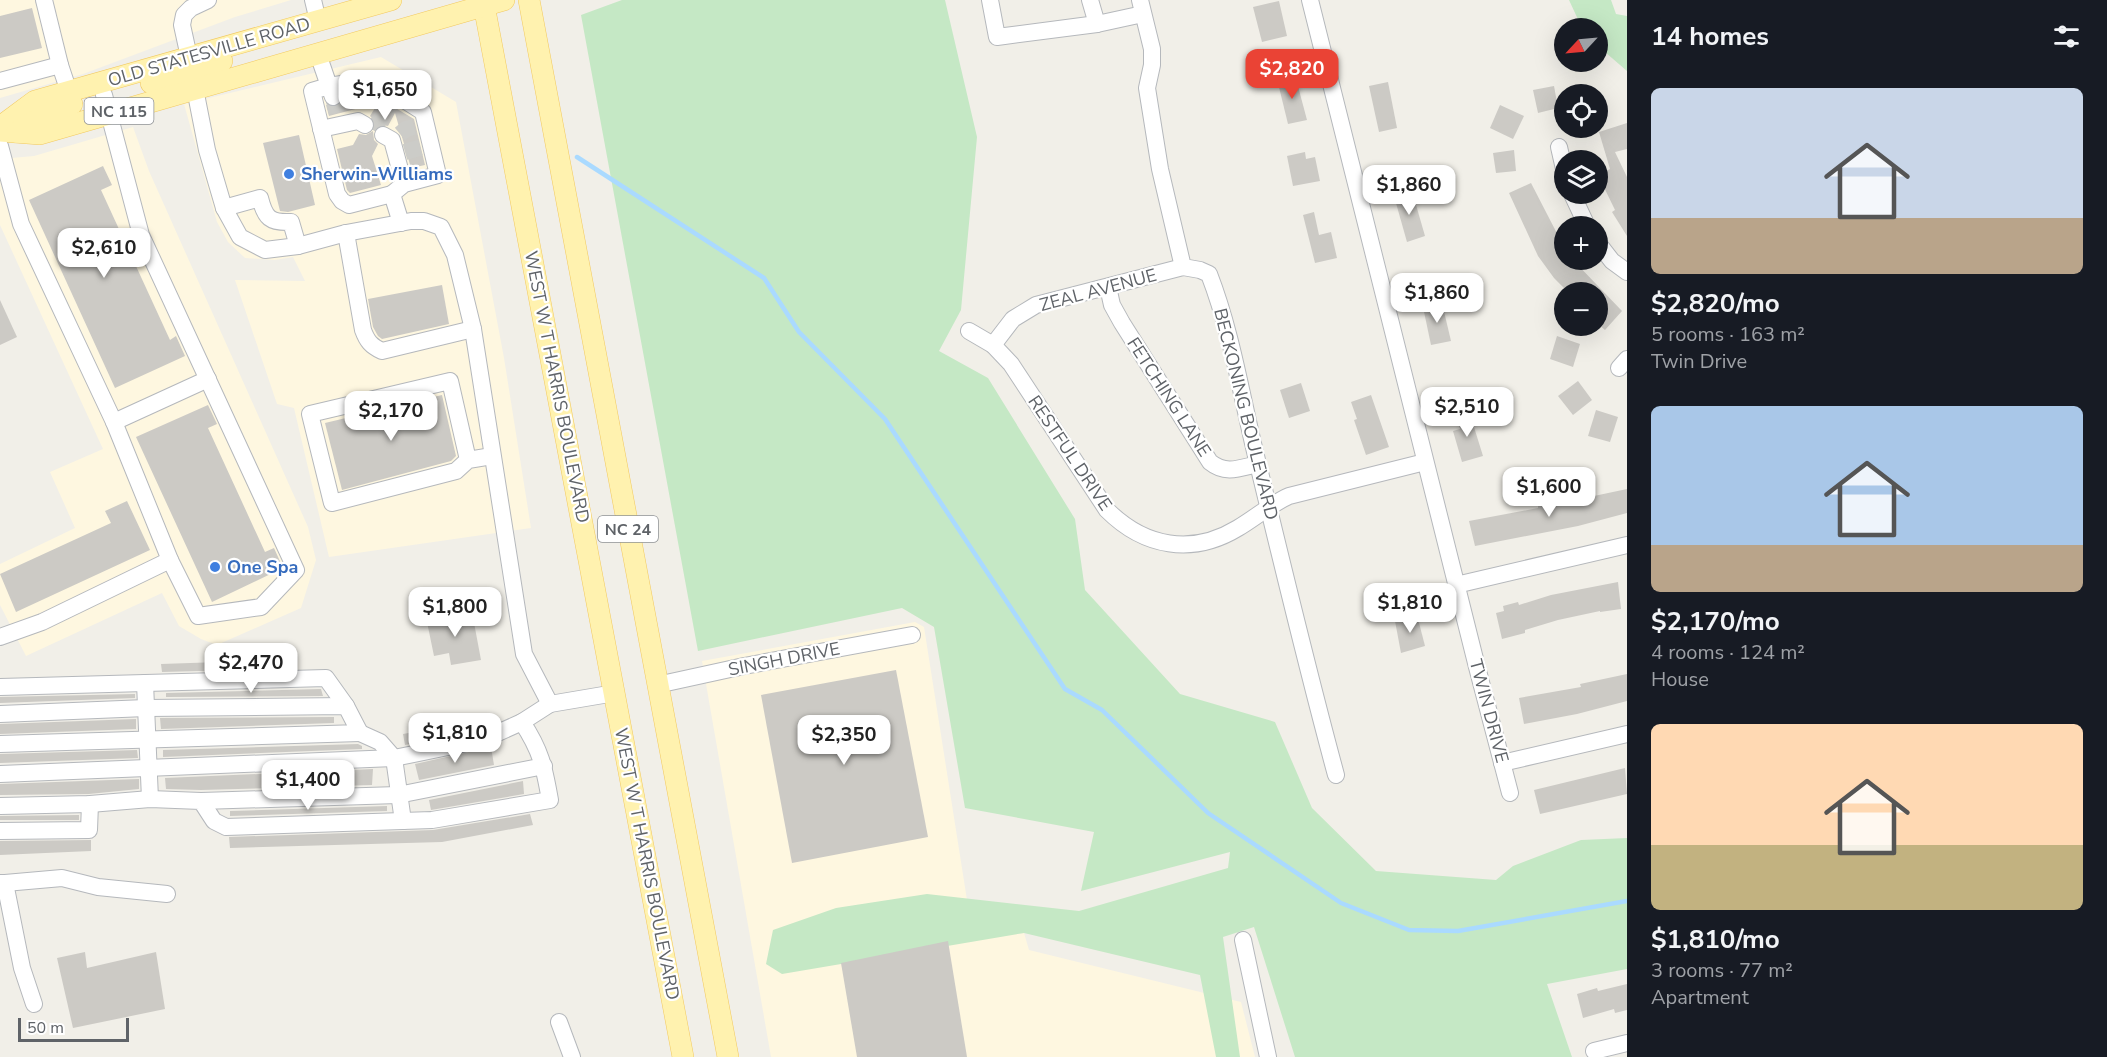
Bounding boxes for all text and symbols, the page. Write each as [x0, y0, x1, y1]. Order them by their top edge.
street label: OLD STATESVILLE ROAD [105, 12, 313, 92]
north arrow [1554, 18, 1608, 72]
map controls [1554, 18, 1608, 336]
text: 14 homes [1651, 19, 1769, 54]
icon: filters [2050, 20, 2083, 53]
pin: $2,820 [1243, 49, 1341, 100]
text: $2,820 [1260, 55, 1324, 82]
pin: $1,650 [336, 70, 434, 121]
text: $1,650 [353, 76, 417, 103]
button: locate [1554, 84, 1608, 138]
road number: NC 115 [84, 98, 154, 124]
icon: home [1813, 127, 1921, 235]
button: layers [1554, 150, 1608, 204]
place label: Sherwin-Williams [301, 162, 453, 186]
pin: $1,860 [1360, 165, 1458, 216]
marker: Sherwin-Williams [282, 167, 296, 181]
text: $1,860 [1377, 171, 1441, 198]
button: + [1554, 216, 1608, 270]
pin: $2,610 [55, 228, 153, 279]
text: $2,610 [72, 234, 136, 261]
street label: WEST W T HARRIS BOULEVARD [519, 249, 595, 525]
street label: ZEAL AVENUE [1037, 263, 1159, 317]
pin: $1,860 [1388, 273, 1486, 324]
text: $1,860 [1405, 279, 1469, 306]
button: − [1554, 282, 1608, 336]
text: $2,820/mo [1651, 286, 1780, 321]
street label: BECKONING BOULEVARD [1208, 306, 1284, 522]
text: 5 rooms · 163 m² [1651, 321, 1805, 348]
street label: FETCHING LANE [1121, 333, 1217, 461]
text: Twin Drive [1651, 348, 1747, 375]
pin: $2,510 [1418, 387, 1516, 438]
pin: $2,170 [342, 391, 440, 442]
street label: RESTFUL DRIVE [1023, 391, 1117, 515]
text: $2,510 [1435, 393, 1499, 420]
text: $2,170 [359, 397, 423, 424]
icon: home [1813, 445, 1921, 553]
pin: $1,600 [1500, 467, 1598, 518]
text: $1,600 [1517, 473, 1581, 500]
road number: NC 24 [598, 516, 658, 542]
place label: One Spa [227, 555, 298, 579]
marker: One Spa [208, 560, 222, 574]
pin: $1,810 [1361, 583, 1459, 634]
pin: $1,800 [406, 587, 504, 638]
text: $1,810 [1378, 589, 1442, 616]
text: $1,800 [423, 593, 487, 620]
text: $2,170/mo [1651, 604, 1780, 639]
street label: SINGH DRIVE [726, 636, 842, 682]
text: 4 rooms · 124 m² [1651, 639, 1805, 666]
pin: $2,470 [202, 643, 300, 694]
text: $2,470 [219, 649, 283, 676]
street label: TWIN DRIVE [1464, 657, 1514, 765]
text: House [1651, 666, 1709, 693]
pin: $1,810 [406, 713, 504, 764]
pin: $2,350 [795, 715, 893, 766]
text: $1,810 [423, 719, 487, 746]
text: $2,350 [812, 721, 876, 748]
street label: WEST W T HARRIS BOULEVARD [609, 726, 685, 1002]
pin: $1,400 [259, 760, 357, 811]
icon: home [1813, 763, 1921, 871]
text: $1,400 [276, 766, 340, 793]
text: $1,810/mo [1651, 922, 1780, 957]
text: 3 rooms · 77 m² [1651, 957, 1793, 984]
text: Apartment [1651, 984, 1749, 1011]
scale bar [18, 1015, 129, 1042]
text: 50 m [27, 1017, 64, 1039]

